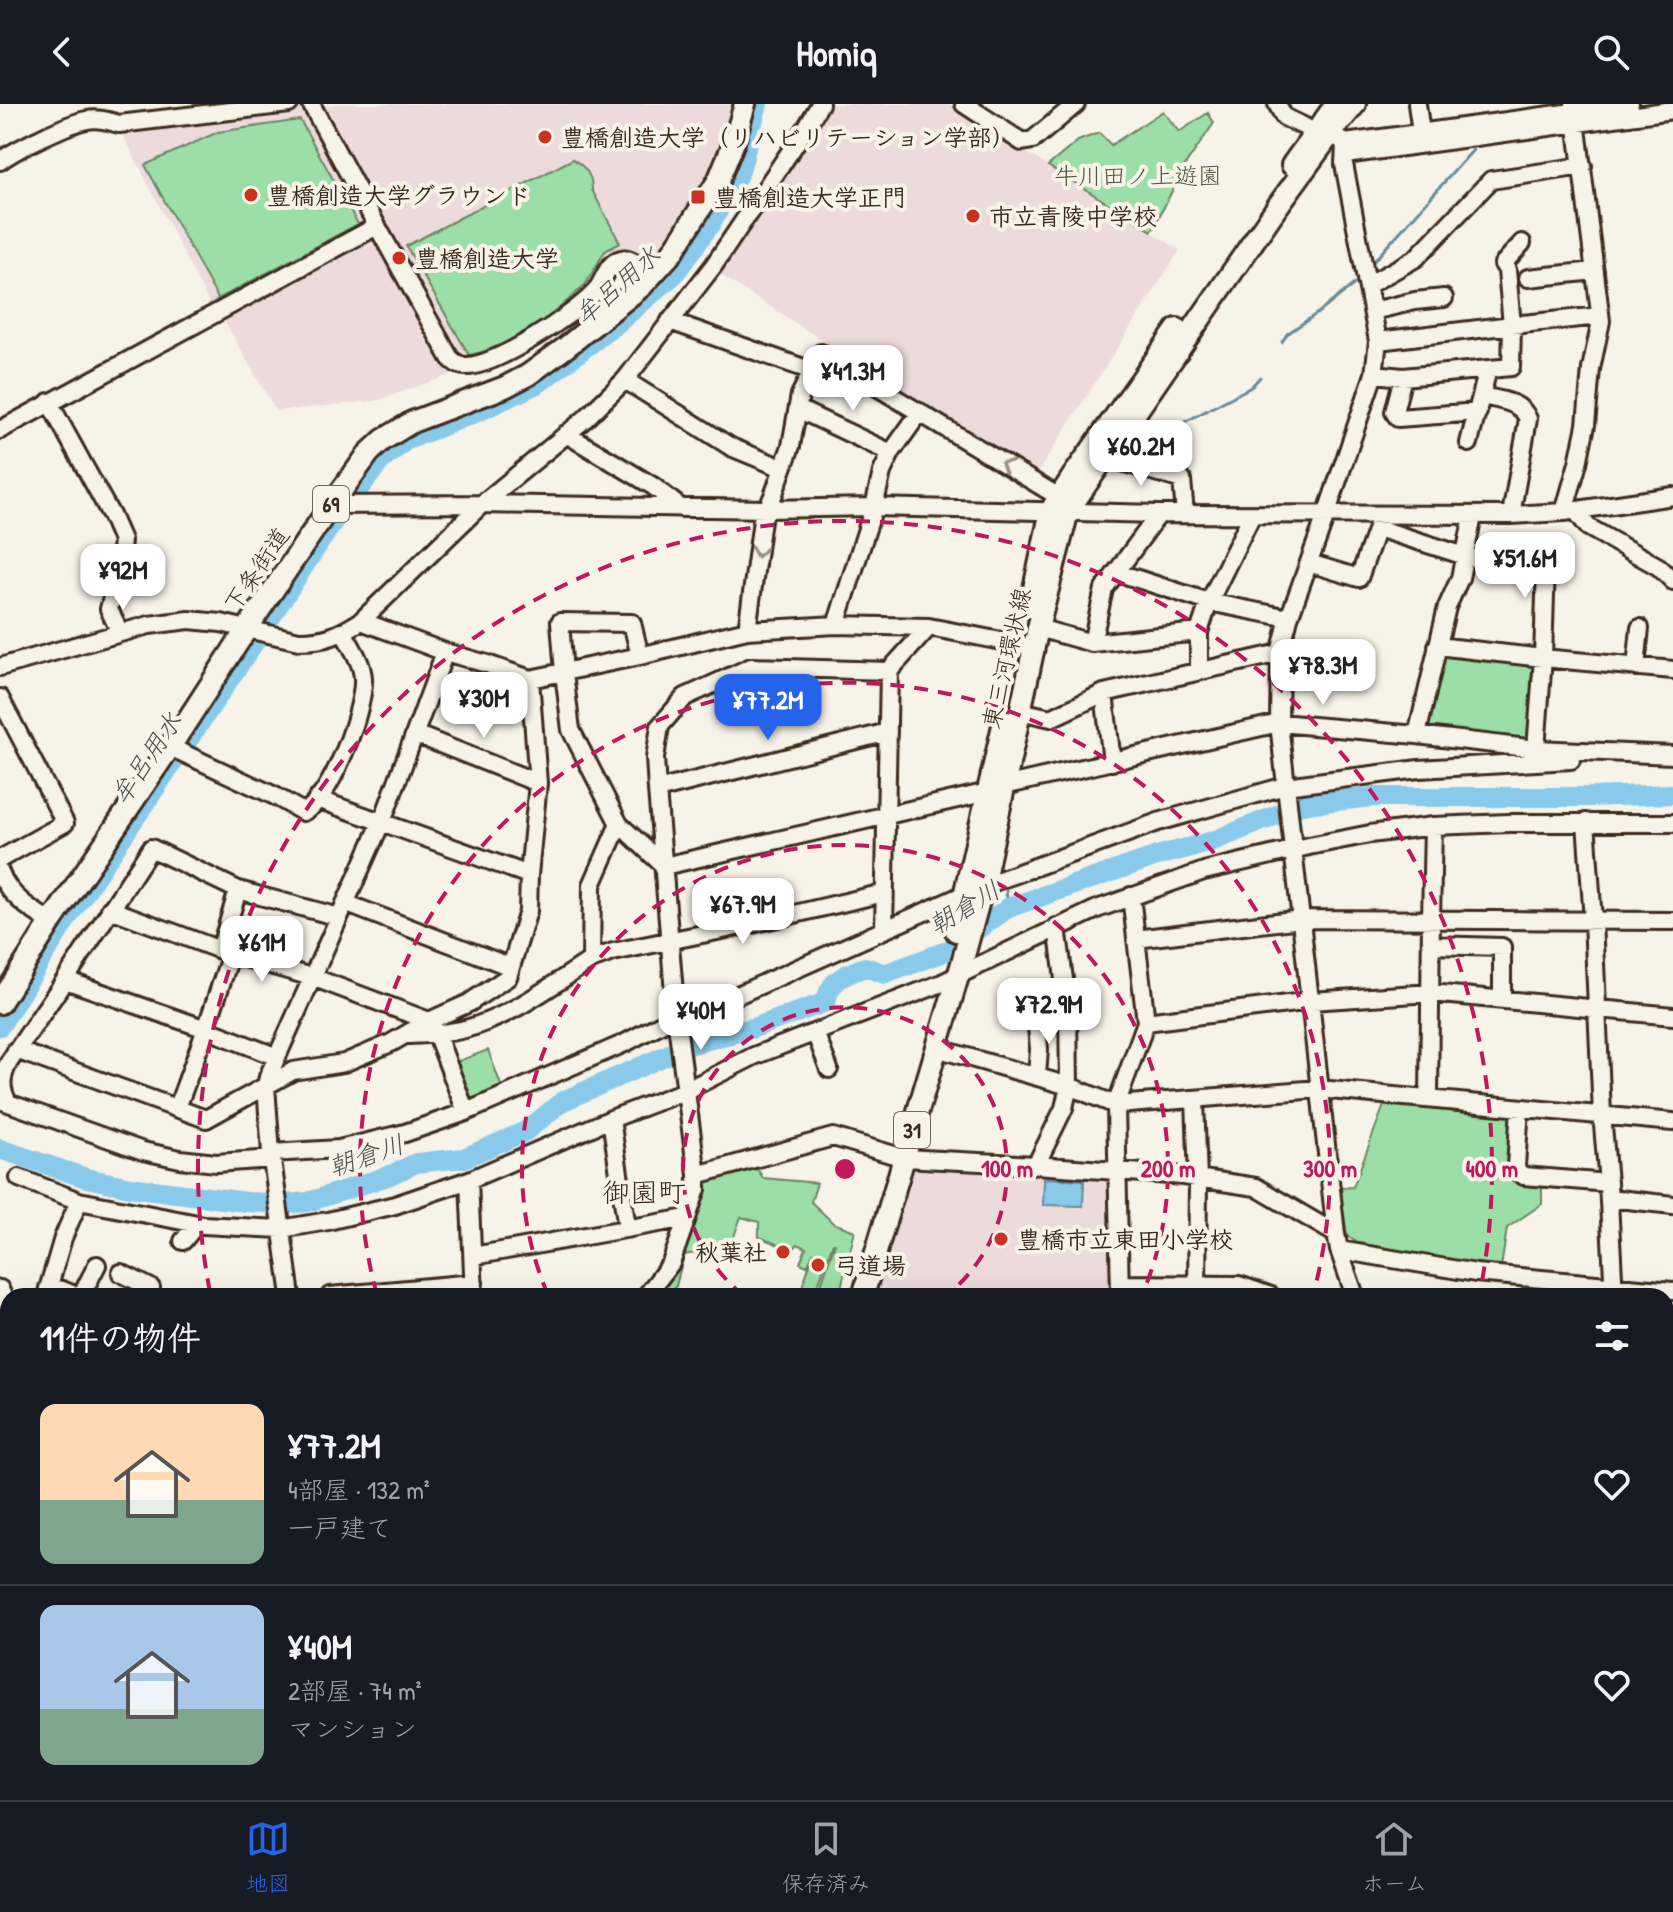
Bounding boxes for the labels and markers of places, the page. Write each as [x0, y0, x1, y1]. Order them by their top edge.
place label: 豊橋創造大学（リハビリテーション学部） [561, 121, 1016, 153]
marker: 豊橋創造大学（リハビリテーション学部） [536, 128, 554, 146]
place label: 豊橋創造大学グラウンド [267, 179, 531, 211]
place label: 豊橋創造大学正門 [714, 181, 906, 213]
marker: 豊橋創造大学グラウンド [242, 186, 260, 204]
marker: 豊橋創造大学正門 [689, 188, 707, 206]
place label: 市立青陵中学校 [989, 200, 1157, 232]
marker: 市立青陵中学校 [964, 207, 982, 225]
place label: 豊橋創造大学 [415, 242, 559, 274]
marker: 豊橋創造大学 [390, 249, 408, 267]
pin: ¥41.3M [788, 345, 918, 413]
pin: ¥60.2M [1076, 420, 1206, 488]
pin: ¥51.6M [1460, 532, 1590, 600]
pin: ¥92M [76, 544, 170, 612]
pin: ¥78.3M [1258, 639, 1388, 707]
pin: ¥30M [437, 672, 531, 740]
pin: ¥77.2M [703, 674, 833, 742]
pin: ¥67.9M [678, 878, 808, 946]
pin: ¥61M [215, 916, 309, 984]
pin: ¥72.9M [984, 978, 1114, 1046]
pin: ¥40M [654, 984, 748, 1052]
centre of rings [831, 1155, 859, 1183]
place label: 豊橋市立東田小学校 [1017, 1223, 1233, 1255]
marker: 豊橋市立東田小学校 [992, 1230, 1010, 1248]
place label: 秋葉社 [695, 1236, 767, 1268]
marker: 秋葉社 [774, 1243, 792, 1261]
place label: 弓道場 [834, 1249, 906, 1281]
marker: 弓道場 [809, 1256, 827, 1274]

